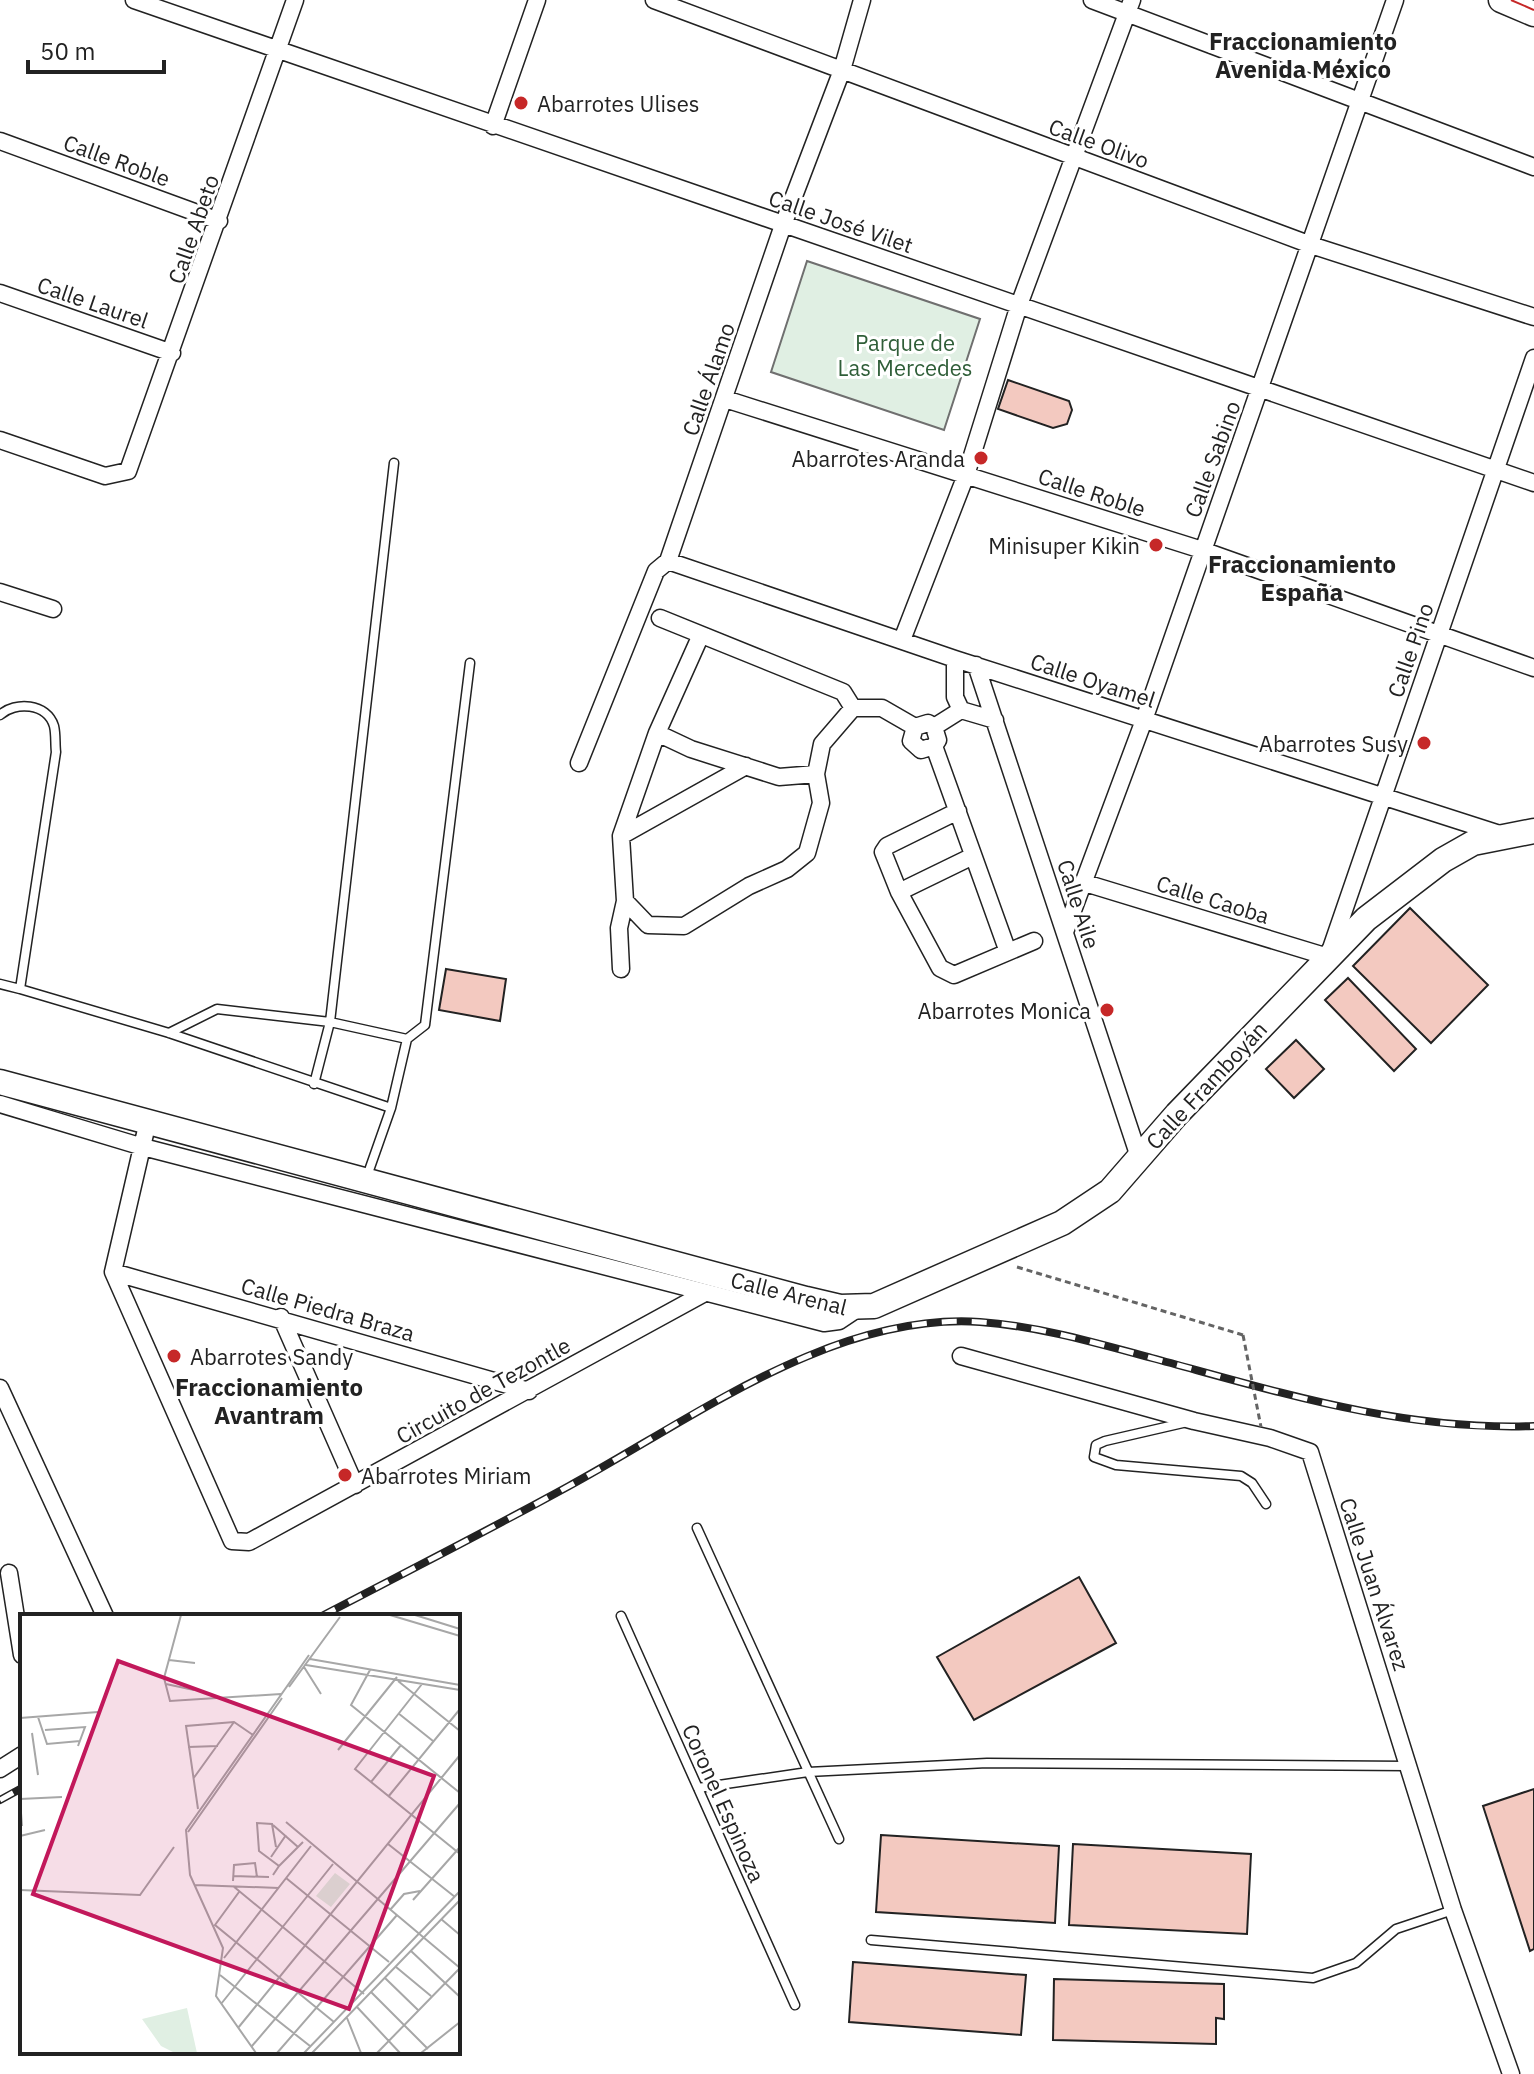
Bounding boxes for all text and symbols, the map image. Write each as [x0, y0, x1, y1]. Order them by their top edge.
scale bar [28, 24, 164, 74]
district label: Fraccionamiento Avenida México [1209, 25, 1397, 85]
text: 50 m [40, 35, 95, 67]
place label: Abarrotes Ulises [537, 89, 700, 118]
marker: Abarrotes Ulises [512, 94, 530, 112]
street label: Calle Olivo [1045, 111, 1153, 175]
street label: Calle Roble [60, 127, 174, 193]
street label: Calle Abeto [161, 171, 225, 287]
street label: Calle José Vilet [765, 183, 917, 259]
street label: Calle Laurel [34, 269, 152, 335]
street label: Calle Álamo [675, 319, 741, 439]
park label: Parque de Las Mercedes [837, 328, 973, 382]
street label: Calle Sabino [1177, 397, 1247, 521]
place label: Abarrotes Aranda [792, 444, 965, 473]
marker: Abarrotes Aranda [972, 449, 990, 467]
street label: Calle Roble [1035, 461, 1149, 523]
place label: Minisuper Kikin [988, 531, 1140, 560]
marker: Minisuper Kikin [1147, 536, 1165, 554]
district label: Fraccionamiento España [1208, 548, 1396, 608]
street label: Calle Pino [1380, 599, 1440, 701]
street label: Calle Oyamel [1027, 646, 1159, 714]
place label: Abarrotes Susy [1259, 729, 1408, 758]
marker: Abarrotes Susy [1415, 734, 1433, 752]
street label: Calle Aile [1051, 856, 1107, 952]
street label: Calle Caoba [1153, 868, 1273, 930]
place label: Abarrotes Monica [917, 996, 1091, 1025]
marker: Abarrotes Monica [1098, 1001, 1116, 1019]
street label: Calle Framboyán [1139, 1015, 1273, 1155]
street label: Calle Arenal [728, 1265, 850, 1321]
street label: Calle Piedra Braza [238, 1270, 418, 1348]
street label: Circuito de Tezontle [391, 1330, 575, 1450]
place label: Abarrotes Sandy [190, 1342, 353, 1371]
marker: Abarrotes Sandy [165, 1347, 183, 1365]
district label: Fraccionamiento Avantram [175, 1371, 363, 1431]
place label: Abarrotes Miriam [361, 1461, 531, 1490]
marker: Abarrotes Miriam [336, 1466, 354, 1484]
street label: Calle Juan Álvarez [1333, 1494, 1417, 1674]
inset map [20, 1614, 460, 2054]
street label: Coronel Espinoza [676, 1719, 772, 1887]

